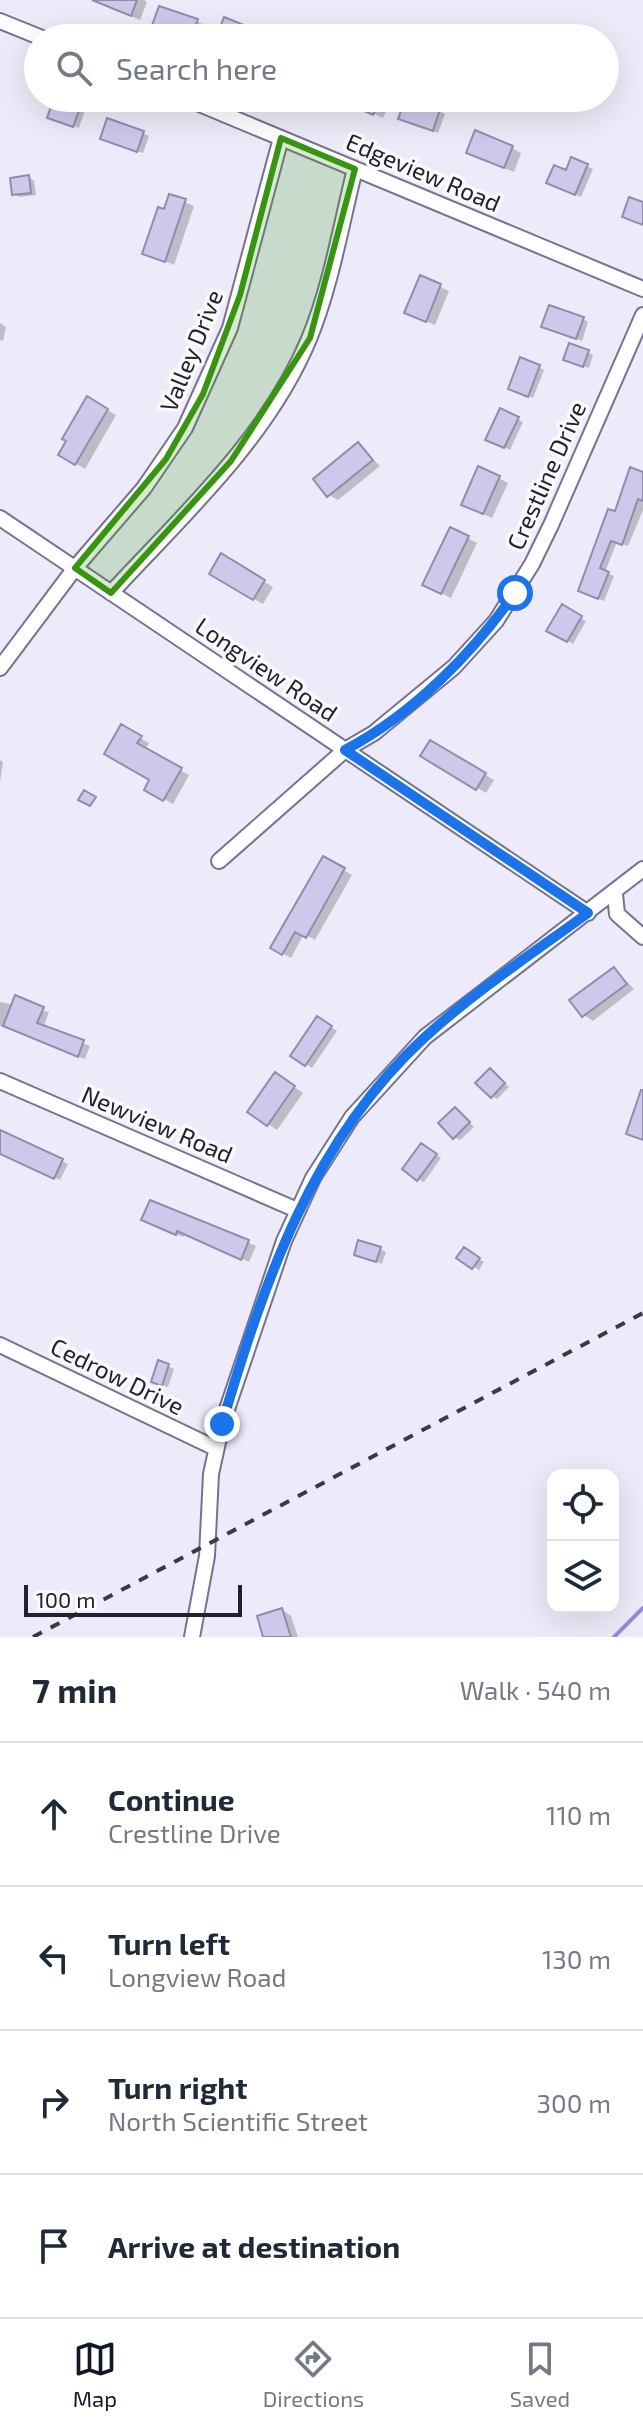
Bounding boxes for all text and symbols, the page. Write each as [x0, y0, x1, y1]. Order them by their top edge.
search box [24, 24, 619, 112]
icon: search [52, 46, 96, 90]
text: Search here [116, 50, 277, 86]
street label: Edgeview Road [342, 126, 505, 217]
street label: Valley Drive [153, 285, 228, 416]
street label: Crestline Drive [500, 397, 591, 554]
route start [497, 575, 533, 611]
street label: Longview Road [190, 611, 343, 727]
street label: Newview Road [78, 1079, 237, 1168]
street label: Cedrow Drive [46, 1331, 189, 1420]
route end [204, 1406, 240, 1442]
map controls [547, 1469, 619, 1613]
button: locate [547, 1469, 619, 1541]
button: layers [547, 1541, 619, 1613]
scale bar [24, 1581, 242, 1617]
text: 100 m [36, 1586, 95, 1612]
text: 7 min [32, 1669, 117, 1710]
text: Walk · 540 m [460, 1674, 611, 1705]
text: Continue [108, 1781, 235, 1817]
icon: ahead [32, 1792, 76, 1836]
text: 110 m [546, 1799, 611, 1830]
text: Crestline Drive [108, 1817, 281, 1848]
text: Turn left [108, 1925, 230, 1961]
icon: left [32, 1936, 76, 1980]
text: 130 m [542, 1943, 611, 1974]
text: Longview Road [108, 1961, 286, 1992]
text: Turn right [108, 2069, 248, 2105]
icon: right [32, 2080, 76, 2124]
text: 300 m [537, 2087, 611, 2118]
text: North Scientific Street [108, 2105, 368, 2136]
icon: arrive [32, 2224, 76, 2268]
text: Arrive at destination [108, 2228, 400, 2264]
tab: Map [73, 2337, 117, 2411]
tab: Directions [263, 2337, 364, 2411]
tab: Saved [510, 2337, 570, 2411]

